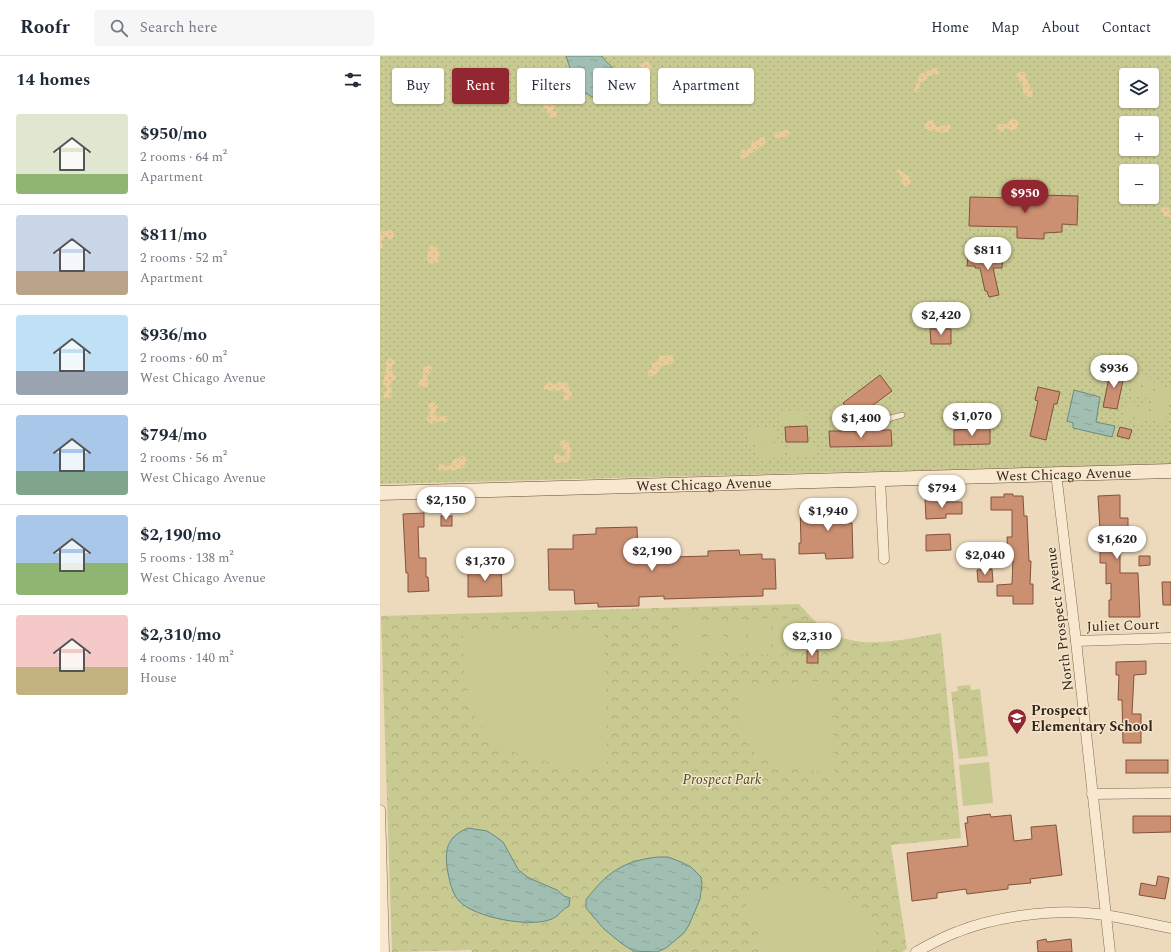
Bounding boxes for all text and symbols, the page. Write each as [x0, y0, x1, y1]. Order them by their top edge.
search box [94, 10, 374, 46]
text: Roofr [20, 13, 70, 42]
text: Search here [140, 16, 218, 39]
icon: search [108, 17, 130, 39]
text: Home [931, 17, 969, 38]
text: Map [991, 17, 1019, 38]
text: About [1041, 17, 1080, 38]
text: Contact [1102, 17, 1151, 38]
text: 14 homes [16, 67, 90, 93]
chip: Buy [392, 68, 444, 104]
chip: Rent [452, 68, 509, 104]
chip: Filters [517, 68, 585, 104]
chip: New [593, 68, 650, 104]
chip: Apartment [658, 68, 754, 104]
map controls [1119, 68, 1159, 204]
button: layers [1119, 68, 1159, 108]
icon: filters [342, 69, 364, 91]
button: + [1119, 116, 1159, 156]
text: $950/mo [140, 121, 207, 147]
icon: home [48, 130, 96, 178]
text: 2 rooms · 64 m² [140, 147, 227, 167]
button: − [1119, 164, 1159, 204]
text: Apartment [140, 167, 203, 187]
pin: $950 [1001, 180, 1049, 214]
text: $950 [1010, 183, 1040, 203]
text: $811/mo [140, 222, 207, 248]
icon: home [48, 231, 96, 279]
pin: $811 [964, 237, 1012, 271]
text: $811 [973, 240, 1003, 260]
text: 2 rooms · 52 m² [140, 248, 227, 268]
text: Apartment [140, 268, 203, 288]
pin: $2,420 [908, 302, 974, 336]
text: $2,420 [921, 305, 961, 325]
text: $936/mo [140, 322, 207, 348]
icon: home [48, 331, 96, 379]
text: 2 rooms · 60 m² [140, 348, 227, 368]
pin: $936 [1090, 355, 1138, 389]
text: $936 [1099, 358, 1129, 378]
text: West Chicago Avenue [140, 368, 266, 388]
pin: $1,070 [939, 403, 1005, 437]
pin: $1,400 [828, 405, 894, 439]
text: $1,070 [952, 406, 992, 426]
text: $1,400 [841, 408, 881, 428]
text: $794/mo [140, 422, 207, 448]
icon: home [48, 431, 96, 479]
text: 2 rooms · 56 m² [140, 448, 227, 468]
street label: West Chicago Avenue [996, 462, 1132, 487]
text: West Chicago Avenue [140, 468, 266, 488]
street label: West Chicago Avenue [636, 472, 772, 497]
pin: $794 [918, 475, 966, 509]
text: $794 [927, 478, 957, 498]
pin: $2,150 [413, 487, 479, 521]
text: $2,150 [426, 490, 466, 510]
pin: $1,940 [795, 498, 861, 532]
text: $1,940 [808, 501, 848, 521]
text: $2,190/mo [140, 522, 221, 548]
pin: $1,620 [1084, 526, 1150, 560]
text: $1,620 [1097, 529, 1137, 549]
icon: home [48, 531, 96, 579]
pin: $2,190 [619, 538, 685, 572]
text: $2,190 [632, 541, 672, 561]
pin: $2,040 [952, 542, 1018, 576]
text: $2,040 [965, 545, 1005, 565]
street label: North Prospect Avenue [1040, 545, 1079, 692]
text: 5 rooms · 138 m² [140, 548, 234, 568]
pin: $1,370 [452, 548, 518, 582]
text: $1,370 [465, 551, 505, 571]
text: West Chicago Avenue [140, 568, 266, 588]
street label: Juliet Court [1086, 614, 1160, 637]
text: $2,310/mo [140, 622, 221, 648]
pin: $2,310 [779, 623, 845, 657]
text: $2,310 [792, 626, 832, 646]
icon: home [48, 631, 96, 679]
text: 4 rooms · 140 m² [140, 648, 234, 668]
text: House [140, 668, 177, 688]
place label: Prospect Elementary School [1031, 700, 1153, 737]
school or university icon: Prospect Elementary School [1006, 707, 1028, 735]
park label: Prospect Park [683, 769, 762, 790]

